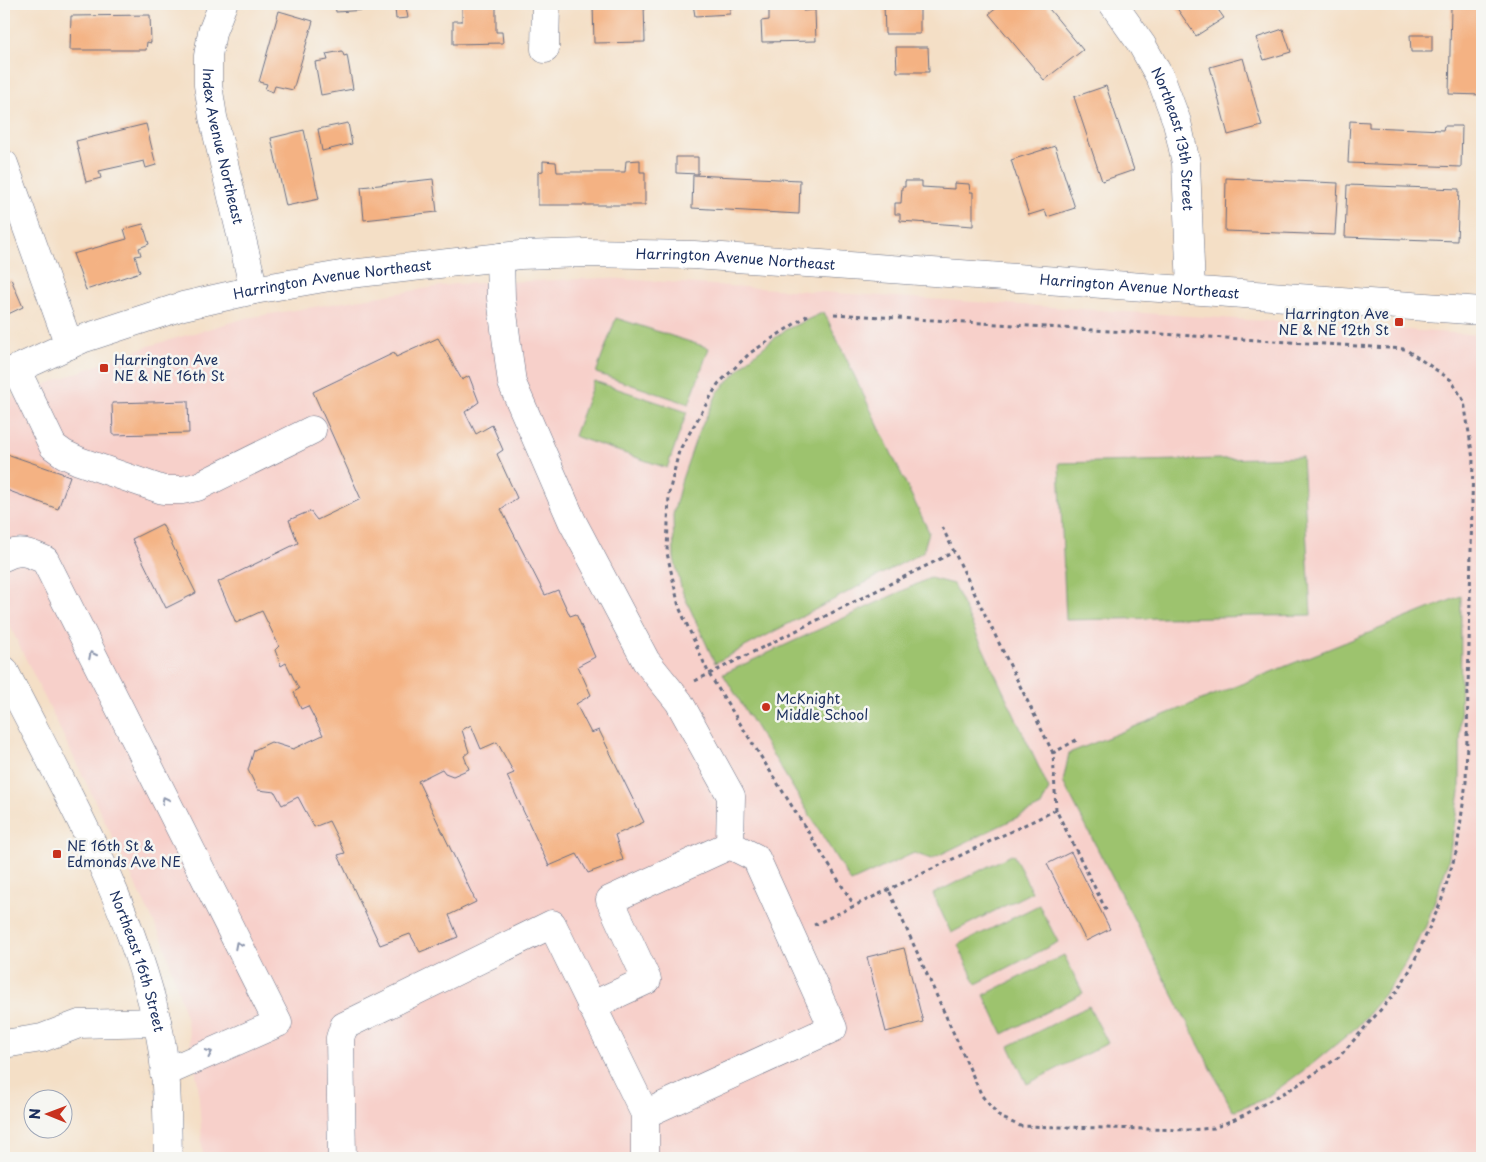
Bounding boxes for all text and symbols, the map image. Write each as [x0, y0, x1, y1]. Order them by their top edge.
street label: Northeast 13th Street [1146, 63, 1199, 212]
street label: Index Avenue Northeast [198, 68, 249, 227]
street label: Harrington Avenue Northeast [635, 243, 836, 275]
street label: Harrington Avenue Northeast [231, 254, 433, 304]
street label: Harrington Avenue Northeast [1039, 269, 1240, 304]
place label: Harrington Ave NE & NE 12th St [1279, 303, 1389, 340]
marker: Harrington Ave NE & NE 12th St [1393, 316, 1405, 328]
place label: Harrington Ave NE & NE 16th St [114, 349, 225, 386]
marker: Harrington Ave NE & NE 16th St [98, 362, 110, 374]
one-way arrow [88, 651, 98, 660]
place label: McKnight Middle School [776, 688, 868, 725]
marker: McKnight Middle School [760, 701, 772, 713]
one-way arrow [161, 796, 171, 805]
place label: NE 16th St & Edmonds Ave NE [67, 835, 181, 872]
marker: NE 16th St & Edmonds Ave NE [51, 848, 63, 860]
street label: Northeast 16th Street [105, 887, 170, 1034]
one-way arrow [234, 941, 244, 950]
one-way arrow [204, 1049, 213, 1060]
north arrow [22, 1090, 72, 1140]
text: N [24, 1108, 45, 1119]

